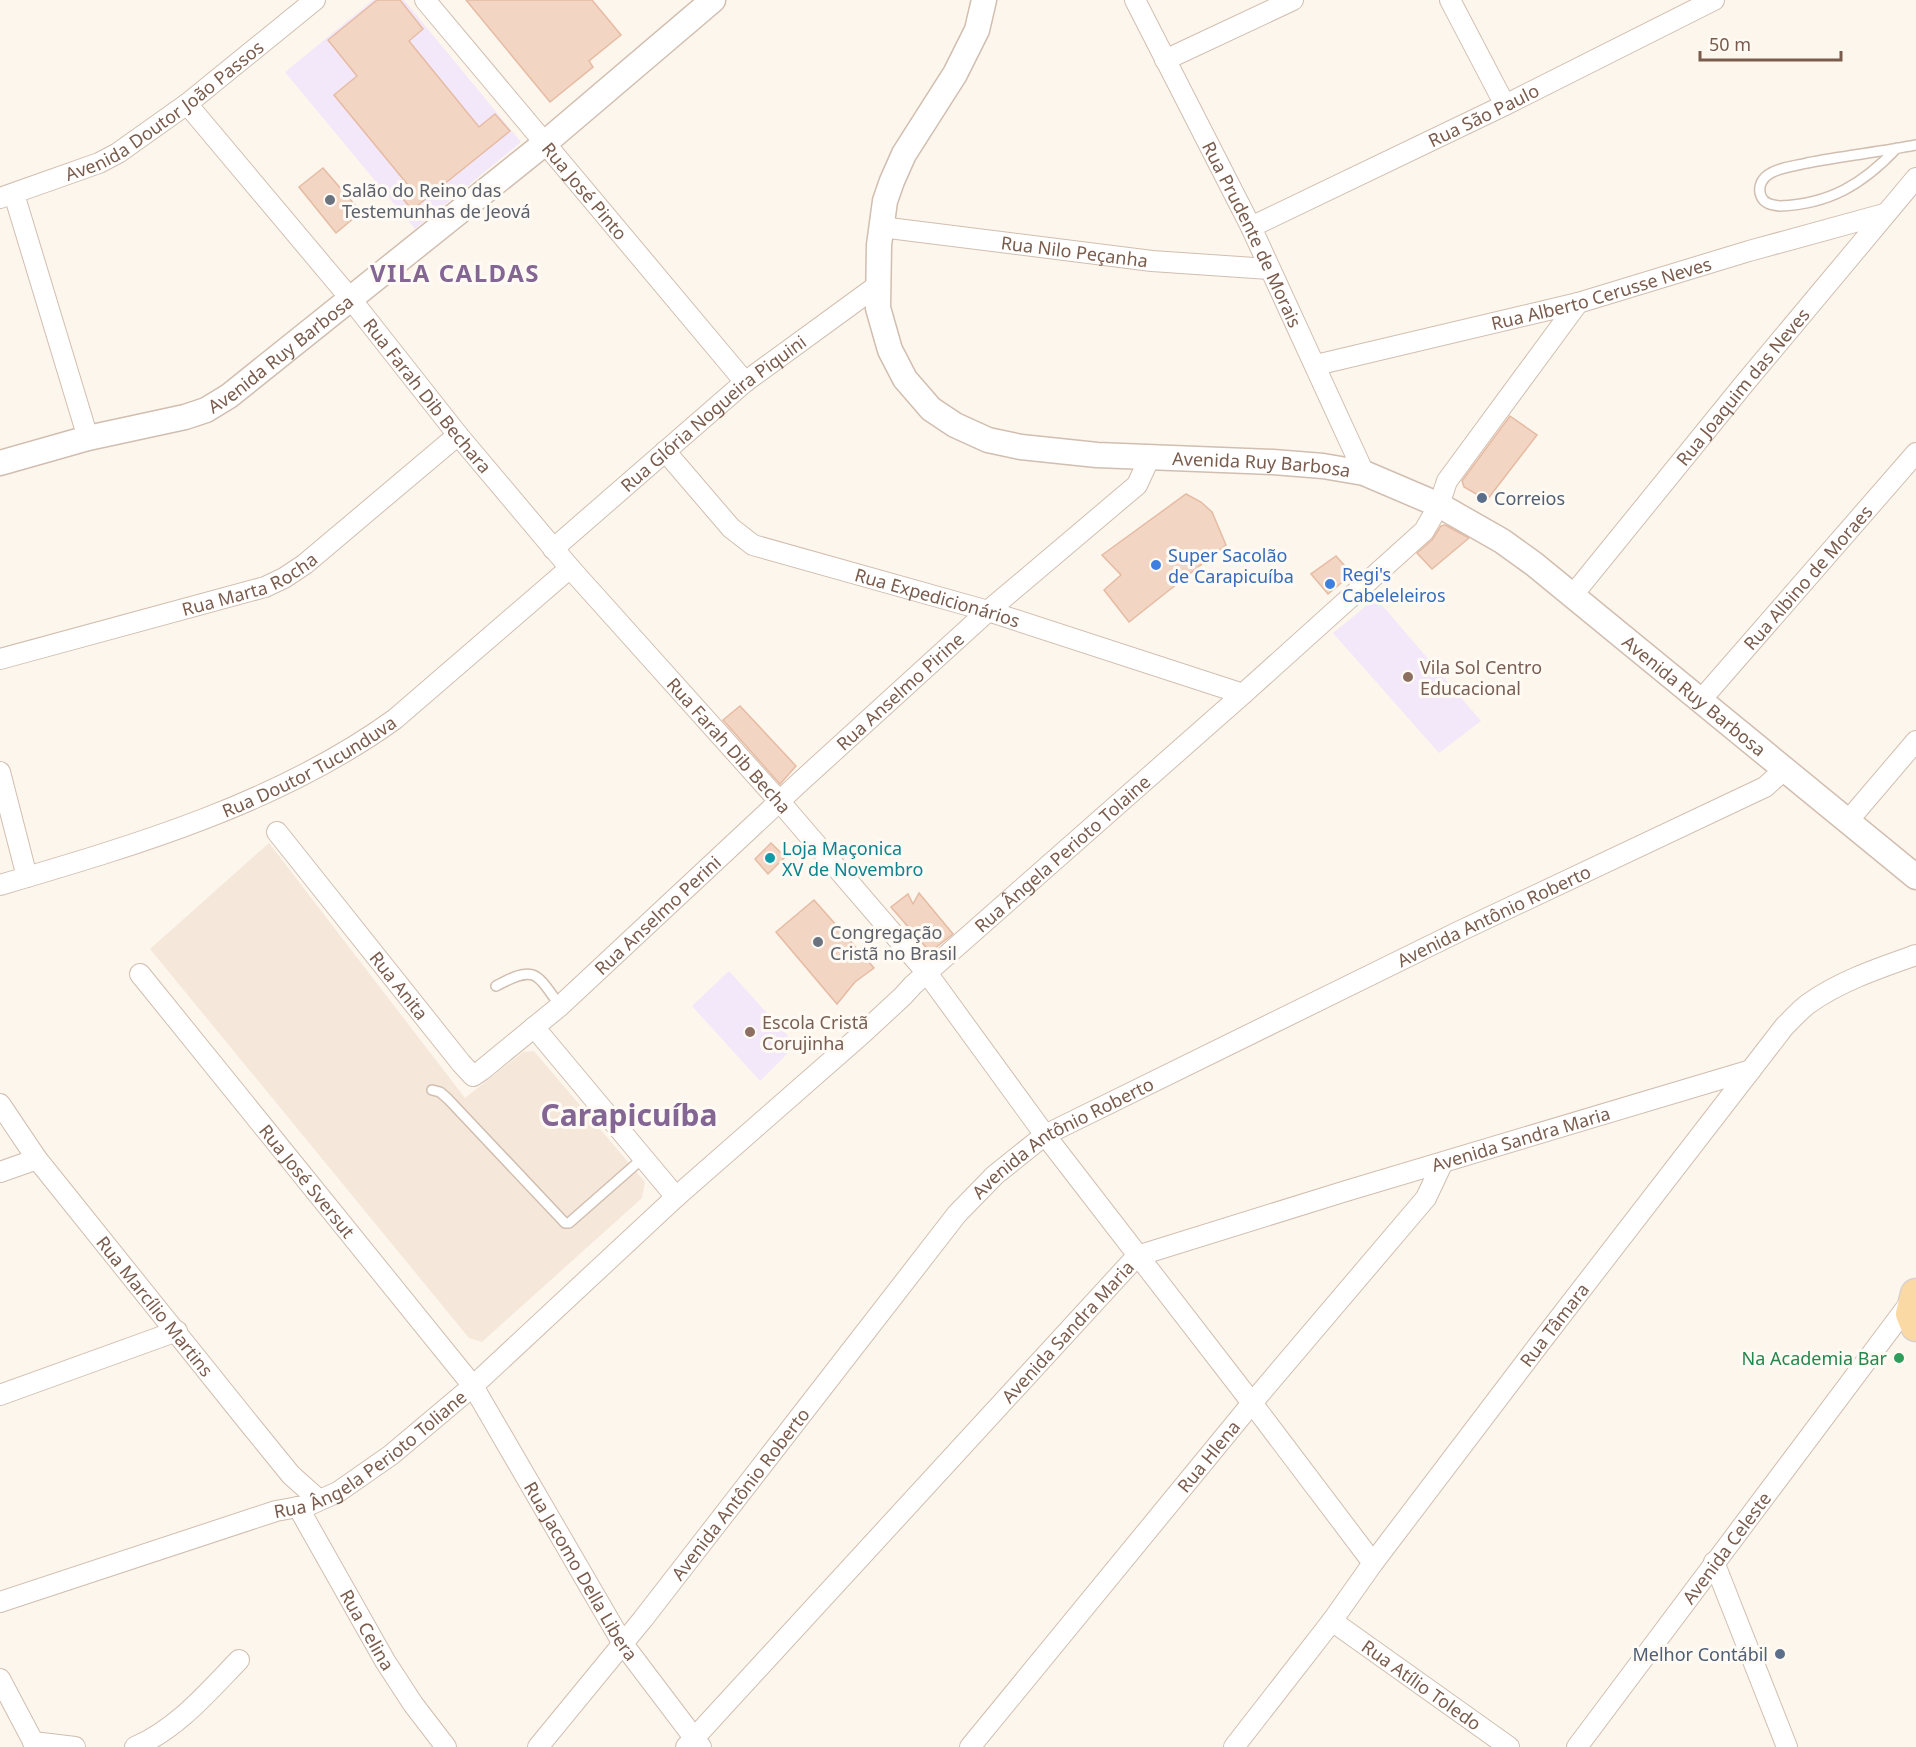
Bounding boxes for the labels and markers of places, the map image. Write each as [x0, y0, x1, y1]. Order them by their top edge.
place label: Salão do Reino das Testemunhas de Jeová [342, 178, 531, 223]
marker: Salão do Reino das Testemunhas de Jeová [323, 193, 337, 207]
place label: Correios [1494, 486, 1565, 510]
marker: Correios [1475, 491, 1489, 505]
place label: Super Sacolão de Carapicuíba [1168, 543, 1294, 588]
marker: Super Sacolão de Carapicuíba [1149, 558, 1163, 572]
place label: Regi's Cabeleleiros [1342, 562, 1446, 607]
marker: Regi's Cabeleleiros [1323, 577, 1337, 591]
place label: Vila Sol Centro Educacional [1420, 655, 1542, 700]
marker: Vila Sol Centro Educacional [1401, 670, 1415, 684]
place label: Loja Maçonica XV de Novembro [782, 836, 923, 881]
marker: Loja Maçonica XV de Novembro [763, 851, 777, 865]
place label: Congregação Cristã no Brasil [830, 920, 957, 965]
marker: Congregação Cristã no Brasil [811, 935, 825, 949]
place label: Escola Cristã Corujinha [762, 1010, 868, 1055]
marker: Escola Cristã Corujinha [743, 1025, 757, 1039]
place label: Na Academia Bar [1742, 1346, 1888, 1370]
marker: Na Academia Bar [1892, 1351, 1906, 1365]
place label: Melhor Contábil [1632, 1642, 1768, 1666]
marker: Melhor Contábil [1773, 1647, 1787, 1661]

